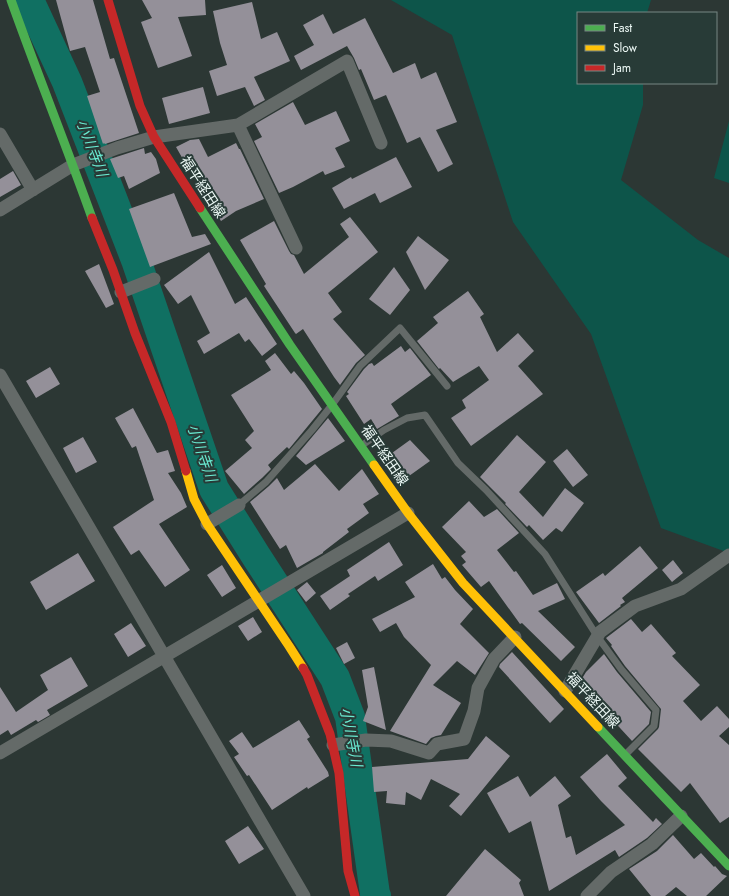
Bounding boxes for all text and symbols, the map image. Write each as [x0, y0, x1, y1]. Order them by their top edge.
legend [577, 12, 717, 84]
text: Fast [613, 19, 632, 37]
text: Slow [613, 39, 638, 57]
text: Jam [611, 59, 631, 77]
water label: 小川寺川 [71, 116, 114, 182]
street label: 福平経田線 [176, 152, 230, 222]
water label: 小川寺川 [182, 421, 223, 487]
street label: 福平経田線 [357, 421, 413, 489]
street label: 福平経田線 [562, 668, 624, 732]
water label: 小川寺川 [334, 705, 368, 771]

